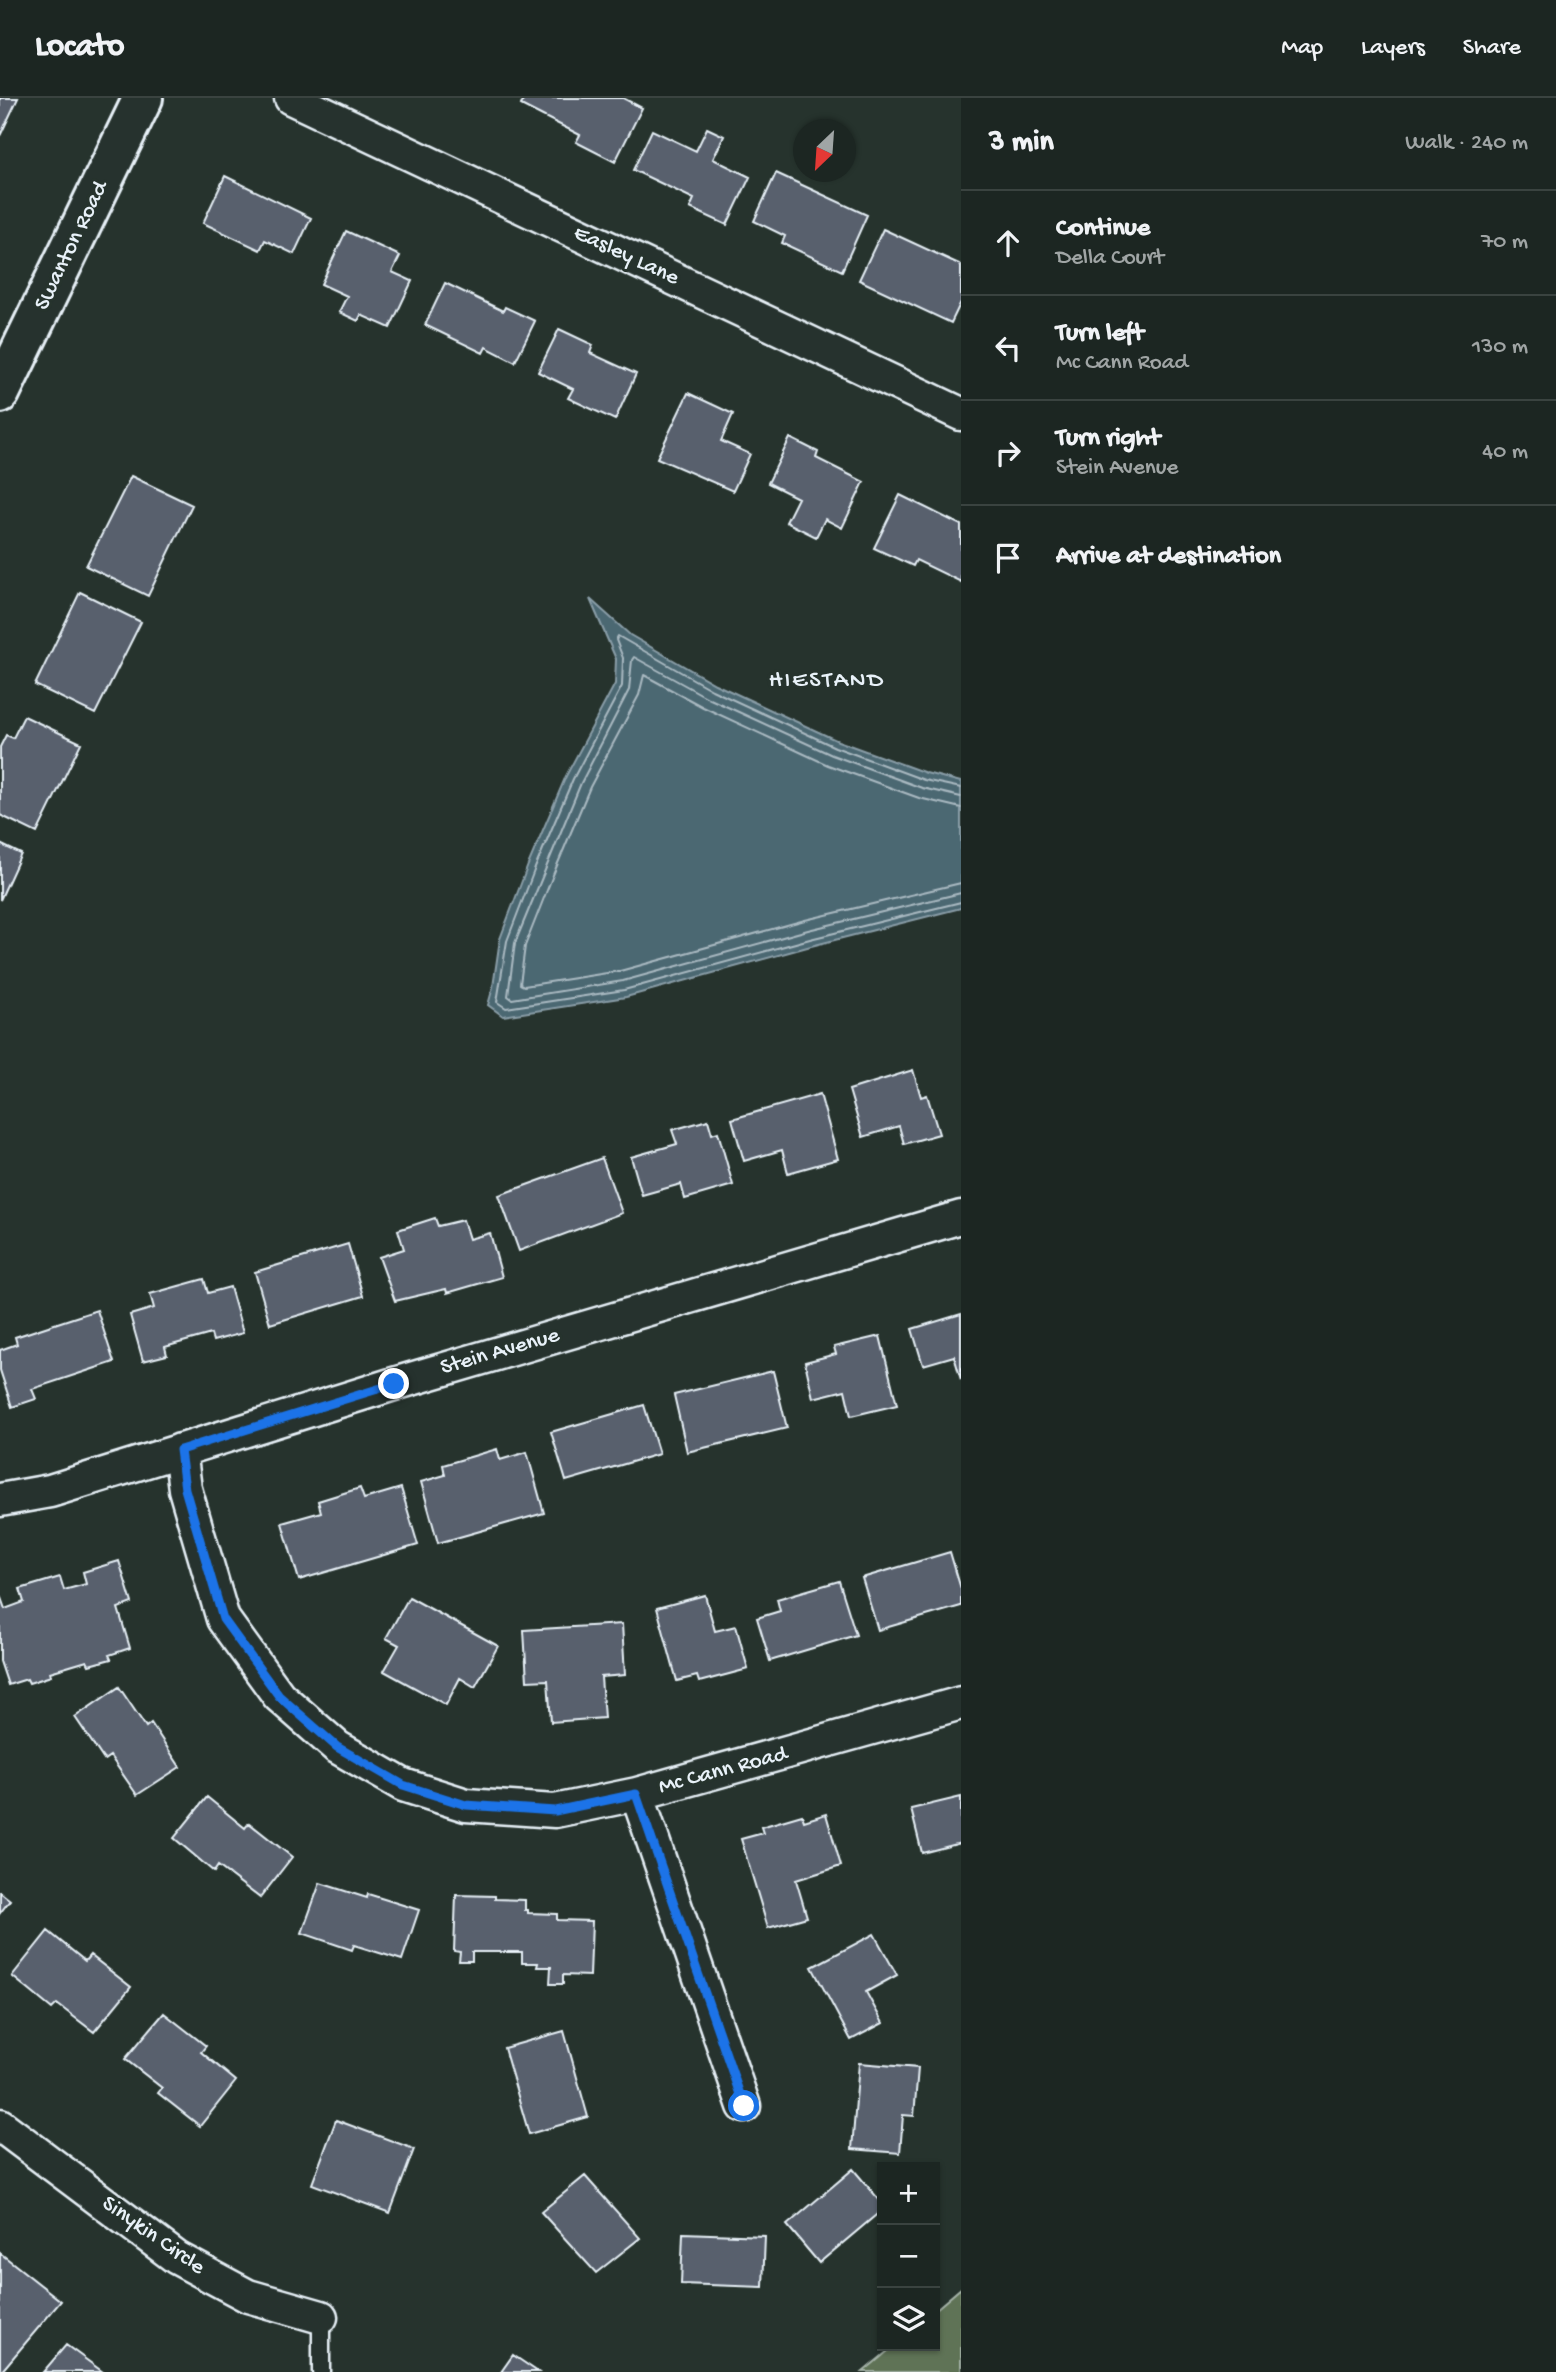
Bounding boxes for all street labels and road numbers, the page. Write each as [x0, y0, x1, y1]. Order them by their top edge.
street label: Swanton Road [29, 176, 116, 315]
street label: Easley Lane [569, 220, 684, 293]
street label: Stein Avenue [437, 1322, 564, 1382]
street label: Mc Cann Road [656, 1740, 792, 1801]
street label: Sinykin Circle [96, 2191, 211, 2282]

